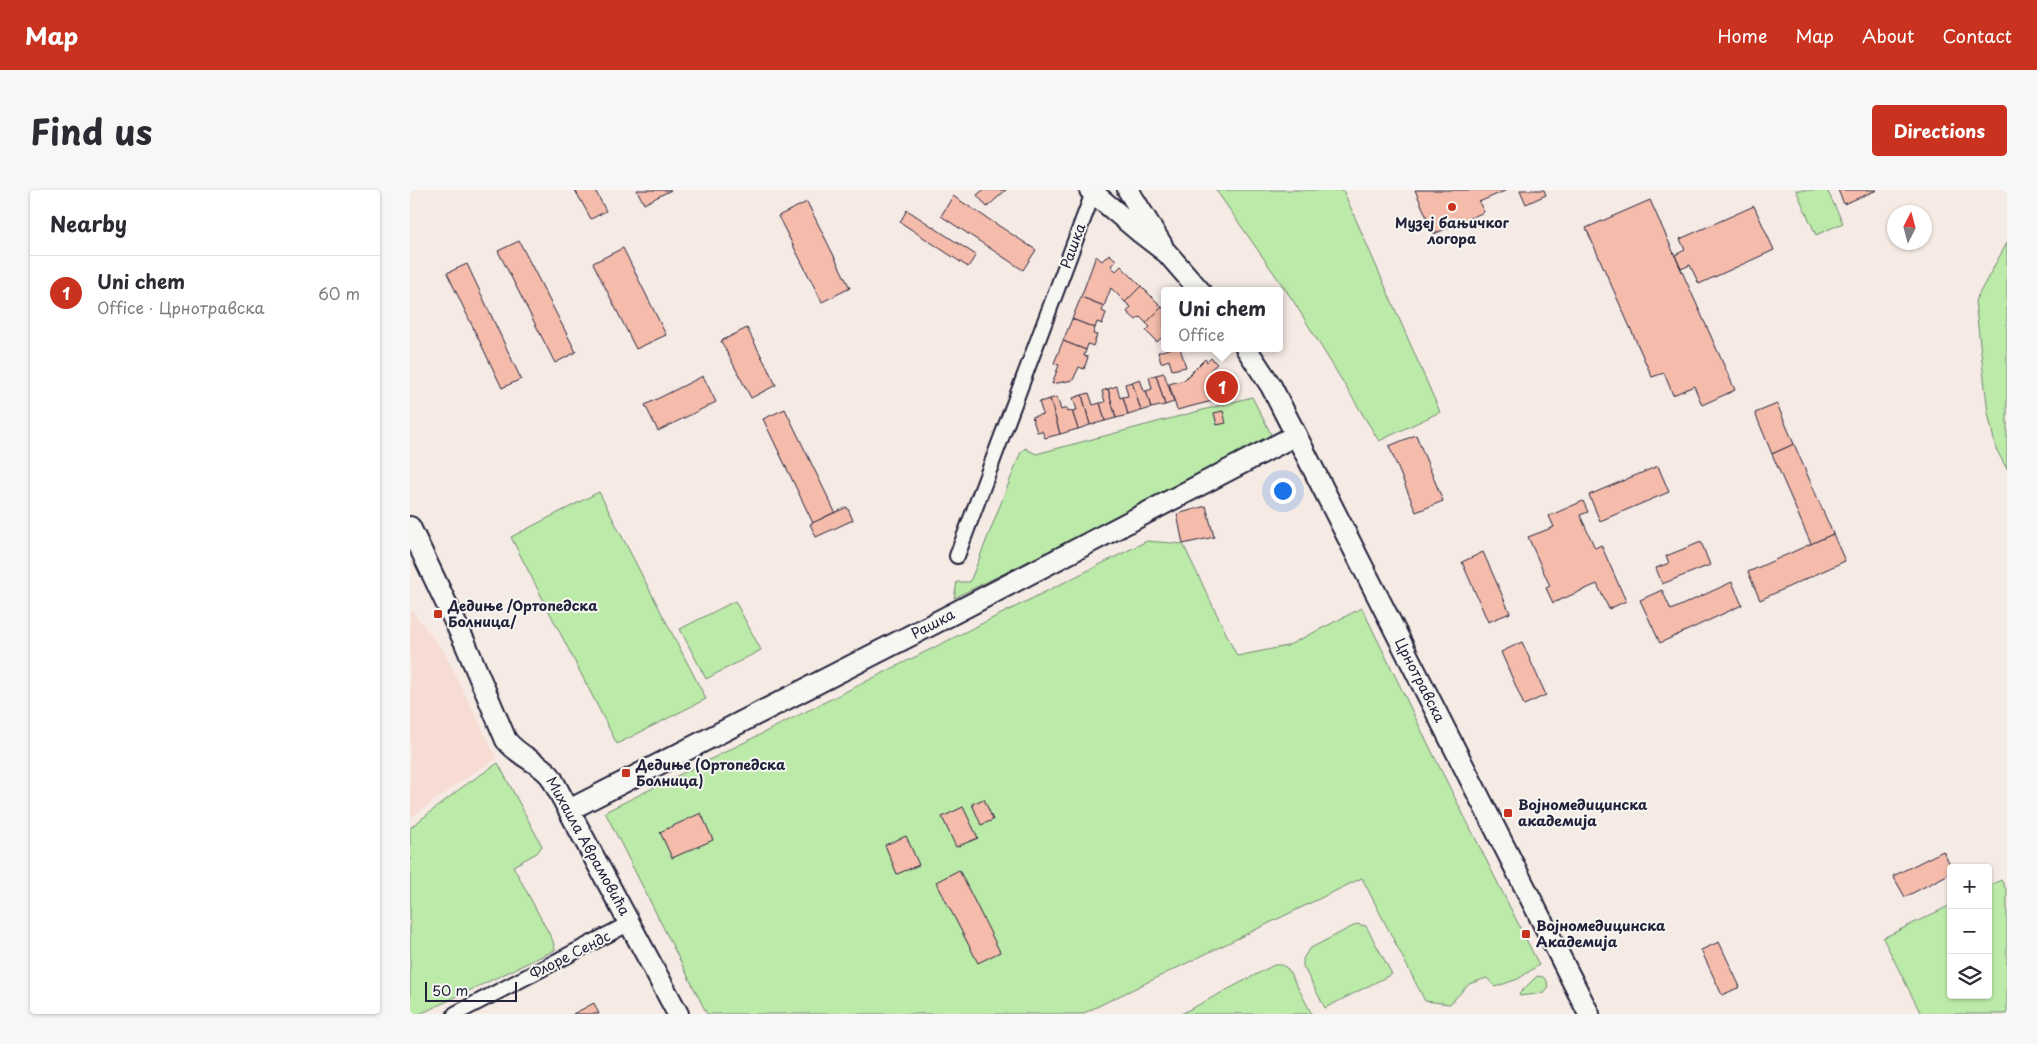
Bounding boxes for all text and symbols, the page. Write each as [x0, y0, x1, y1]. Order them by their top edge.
text: Map [25, 17, 78, 53]
text: Home [1717, 22, 1767, 49]
text: Map [1795, 22, 1834, 49]
text: About [1862, 22, 1914, 49]
text: Contact [1942, 22, 2012, 49]
text: Find us [30, 104, 152, 157]
button: Directions [1872, 105, 2007, 156]
marker: Музеј бањичког логора [1446, 201, 1458, 213]
north arrow [1887, 205, 1932, 250]
text: Nearby [50, 207, 127, 239]
place label: Музеј бањичког логора [1395, 212, 1509, 249]
street label: Рашка [1055, 220, 1090, 271]
text: Uni chem [97, 267, 185, 295]
text: 1 [62, 281, 70, 305]
text: 60 m [318, 281, 360, 305]
popup [1161, 287, 1283, 352]
text: Uni chem [1178, 294, 1266, 322]
text: Office · Црнотравска [97, 295, 264, 319]
text: Office [1178, 322, 1225, 346]
pin: 1 [1206, 368, 1238, 406]
your location [1270, 478, 1296, 504]
place label: Дедиње /Ортопедска Болница/ [447, 595, 598, 632]
street label: Рашка [907, 603, 958, 644]
marker: Дедиње /Ортопедска Болница/ [432, 608, 444, 620]
street label: Црнотравска [1390, 634, 1451, 726]
place label: Дедиње (Ортопедска Болница) [635, 754, 786, 791]
marker: Дедиње (Ортопедска Болница) [620, 767, 632, 779]
street label: Михаила Аврамовића [541, 772, 636, 919]
place label: Војномедицинска академија [1518, 794, 1648, 831]
marker: Војномедицинска академија [1502, 807, 1514, 819]
map controls [1947, 864, 1992, 999]
button: + [1947, 864, 1992, 909]
button: − [1947, 909, 1992, 954]
place label: Војномедицинска Академија [1536, 915, 1666, 952]
street label: Флоре Сендс [526, 925, 614, 984]
marker: Војномедицинска Академија [1520, 928, 1532, 940]
button: layers [1947, 954, 1992, 999]
scale bar [425, 979, 518, 1002]
text: 50 m [432, 980, 468, 1001]

